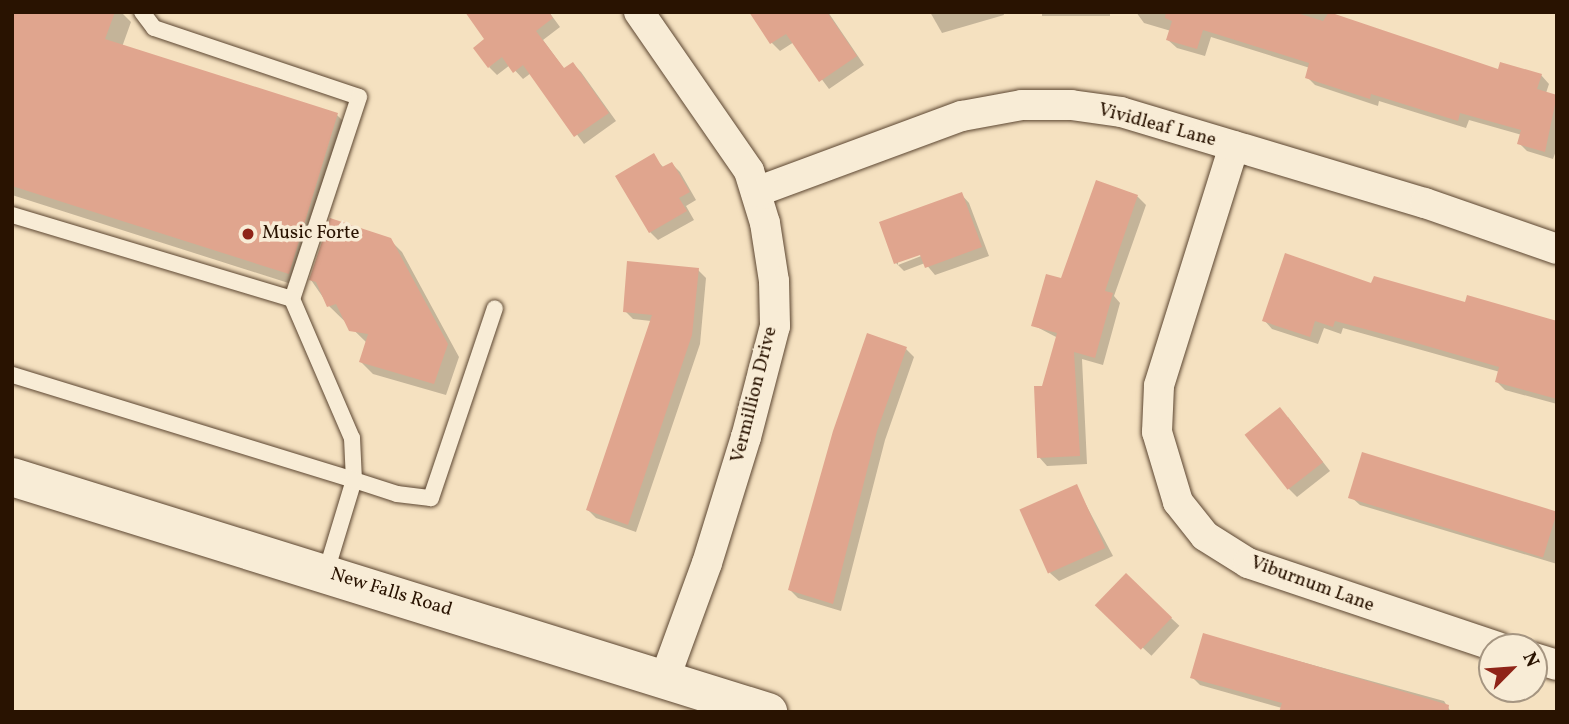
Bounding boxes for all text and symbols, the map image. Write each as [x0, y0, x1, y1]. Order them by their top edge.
street label: Vividleaf Lane [1096, 100, 1218, 152]
place label: Music Forte [262, 223, 359, 245]
marker: Music Forte [240, 226, 256, 242]
street label: Vermillion Drive [727, 325, 783, 465]
street label: Viburnum Lane [1247, 552, 1377, 618]
street label: New Falls Road [327, 564, 455, 622]
north arrow [1478, 633, 1548, 703]
text: N [1516, 648, 1545, 672]

